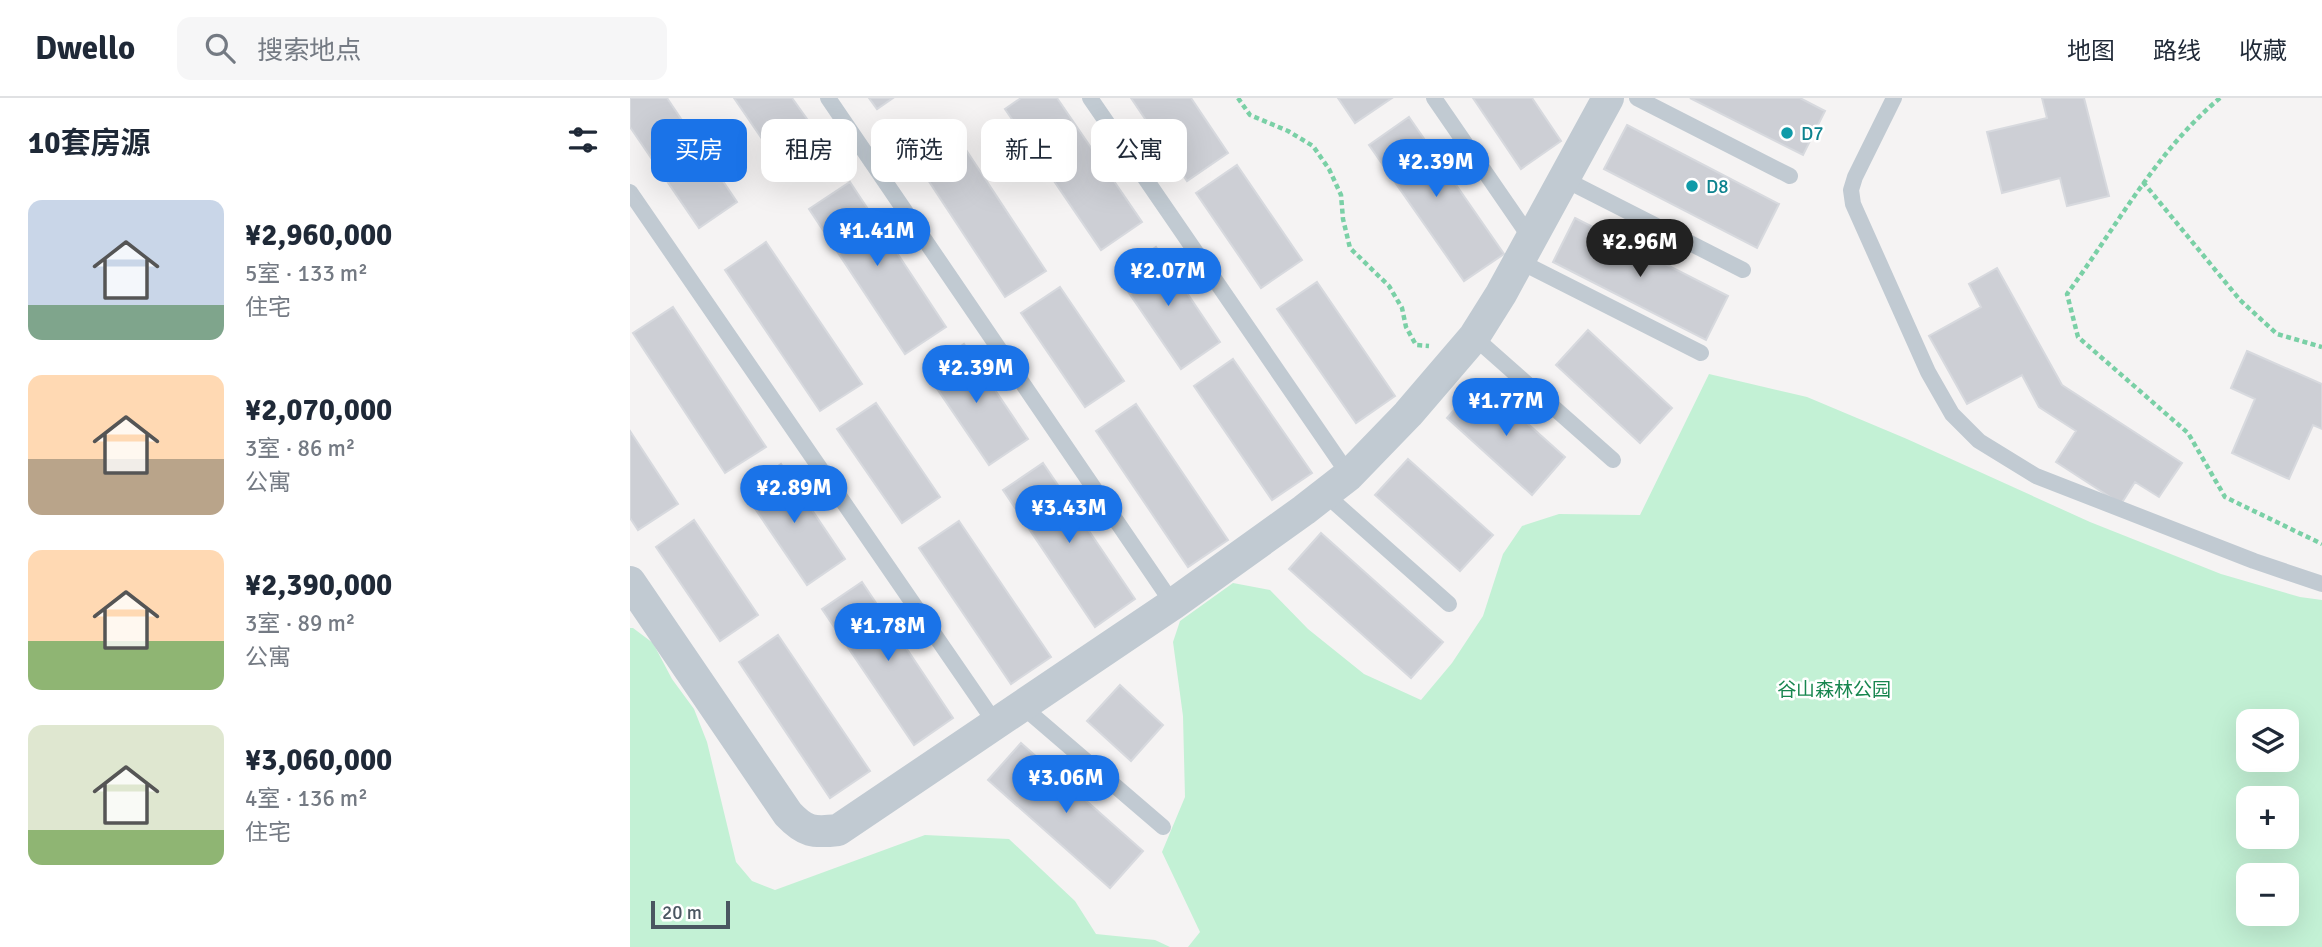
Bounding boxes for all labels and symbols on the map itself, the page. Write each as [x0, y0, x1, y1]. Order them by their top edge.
place label: D7 [1801, 122, 1824, 146]
marker: D7 [1779, 125, 1795, 141]
pin: ¥2.39M [1379, 140, 1493, 199]
place label: D8 [1706, 175, 1729, 199]
marker: D8 [1684, 178, 1700, 194]
pin: ¥1.41M [820, 208, 934, 268]
pin: ¥2.96M [1583, 220, 1697, 279]
pin: ¥2.07M [1111, 248, 1225, 308]
pin: ¥2.39M [919, 345, 1033, 405]
pin: ¥1.77M [1449, 378, 1563, 438]
pin: ¥2.89M [737, 466, 851, 525]
pin: ¥3.43M [1012, 486, 1126, 545]
pin: ¥1.78M [831, 603, 945, 663]
park label: 谷山森林公园 [1777, 678, 1891, 702]
pin: ¥3.06M [1009, 756, 1123, 815]
scale bar [651, 898, 730, 930]

